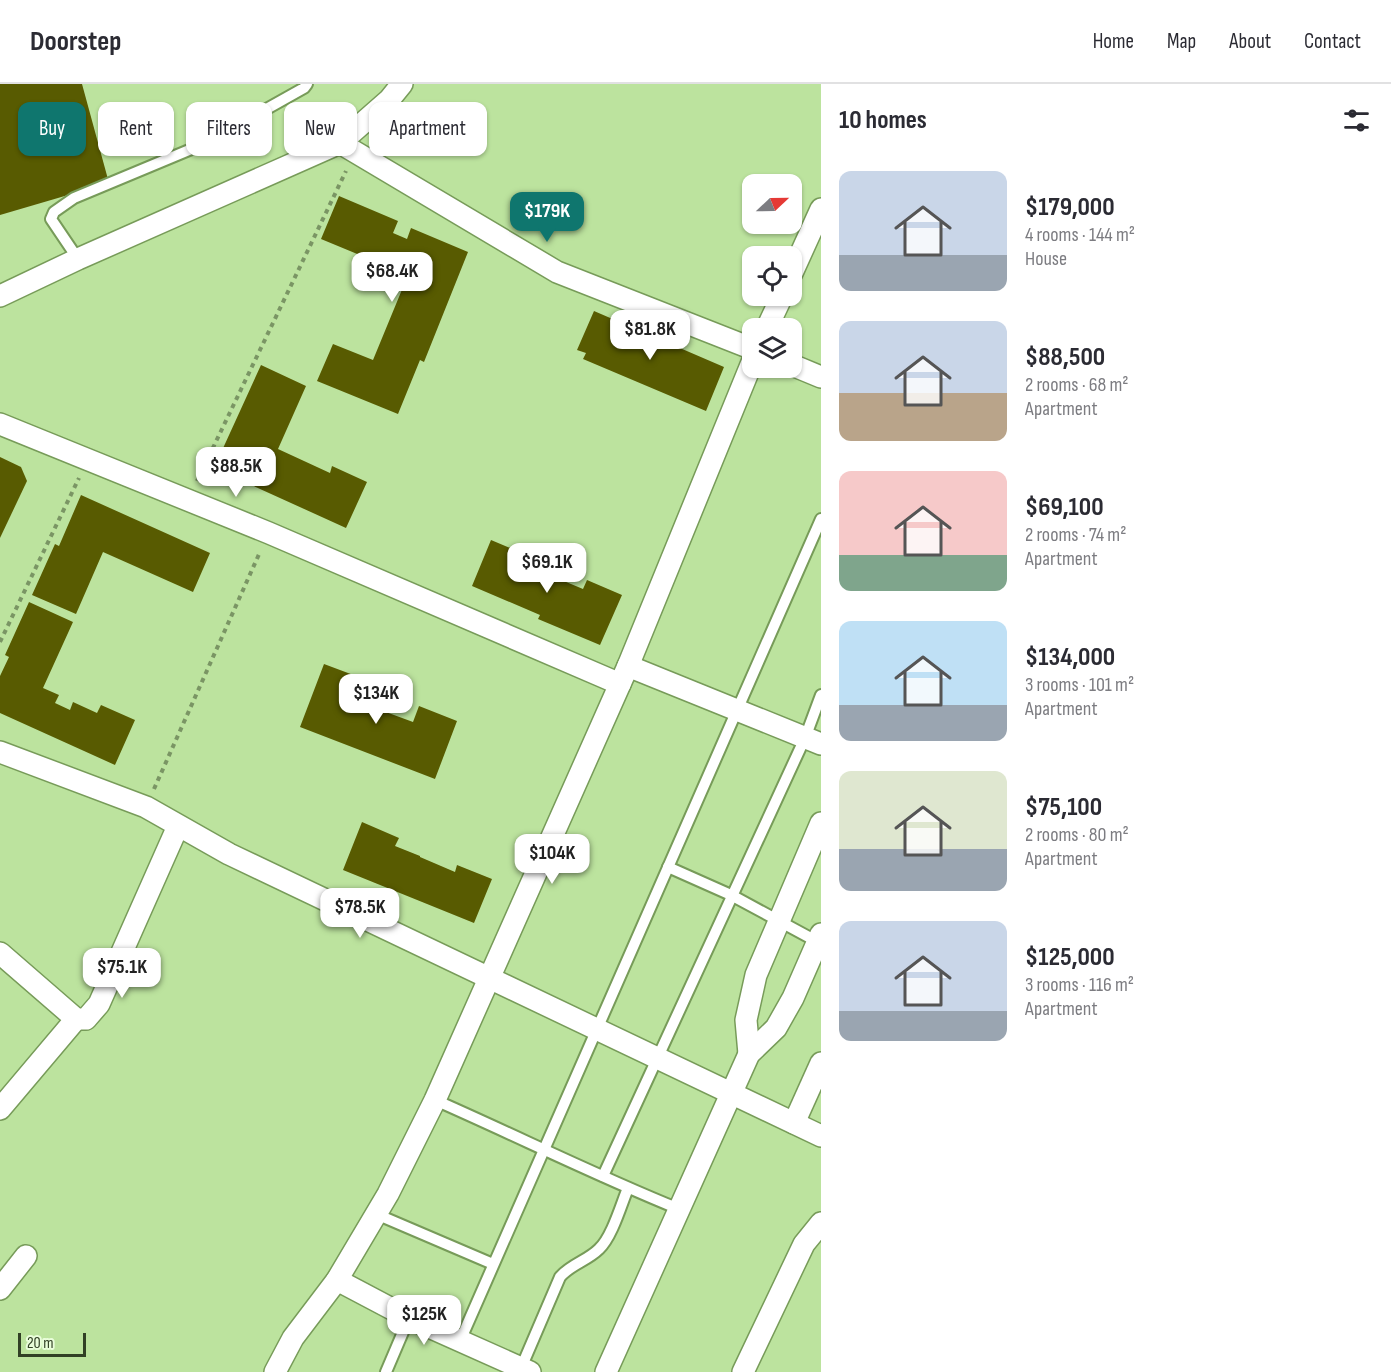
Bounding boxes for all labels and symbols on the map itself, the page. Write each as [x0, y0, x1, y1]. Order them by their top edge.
north arrow [742, 174, 802, 234]
pin: $179K [505, 192, 589, 243]
pin: $68.4K [343, 252, 441, 303]
pin: $81.8K [601, 310, 699, 361]
pin: $88.5K [187, 447, 285, 498]
pin: $69.1K [498, 543, 596, 594]
pin: $134K [334, 674, 418, 725]
pin: $104K [510, 834, 594, 885]
pin: $78.5K [311, 888, 409, 939]
pin: $75.1K [73, 948, 171, 999]
pin: $125K [382, 1295, 466, 1346]
scale bar [18, 1330, 86, 1358]

